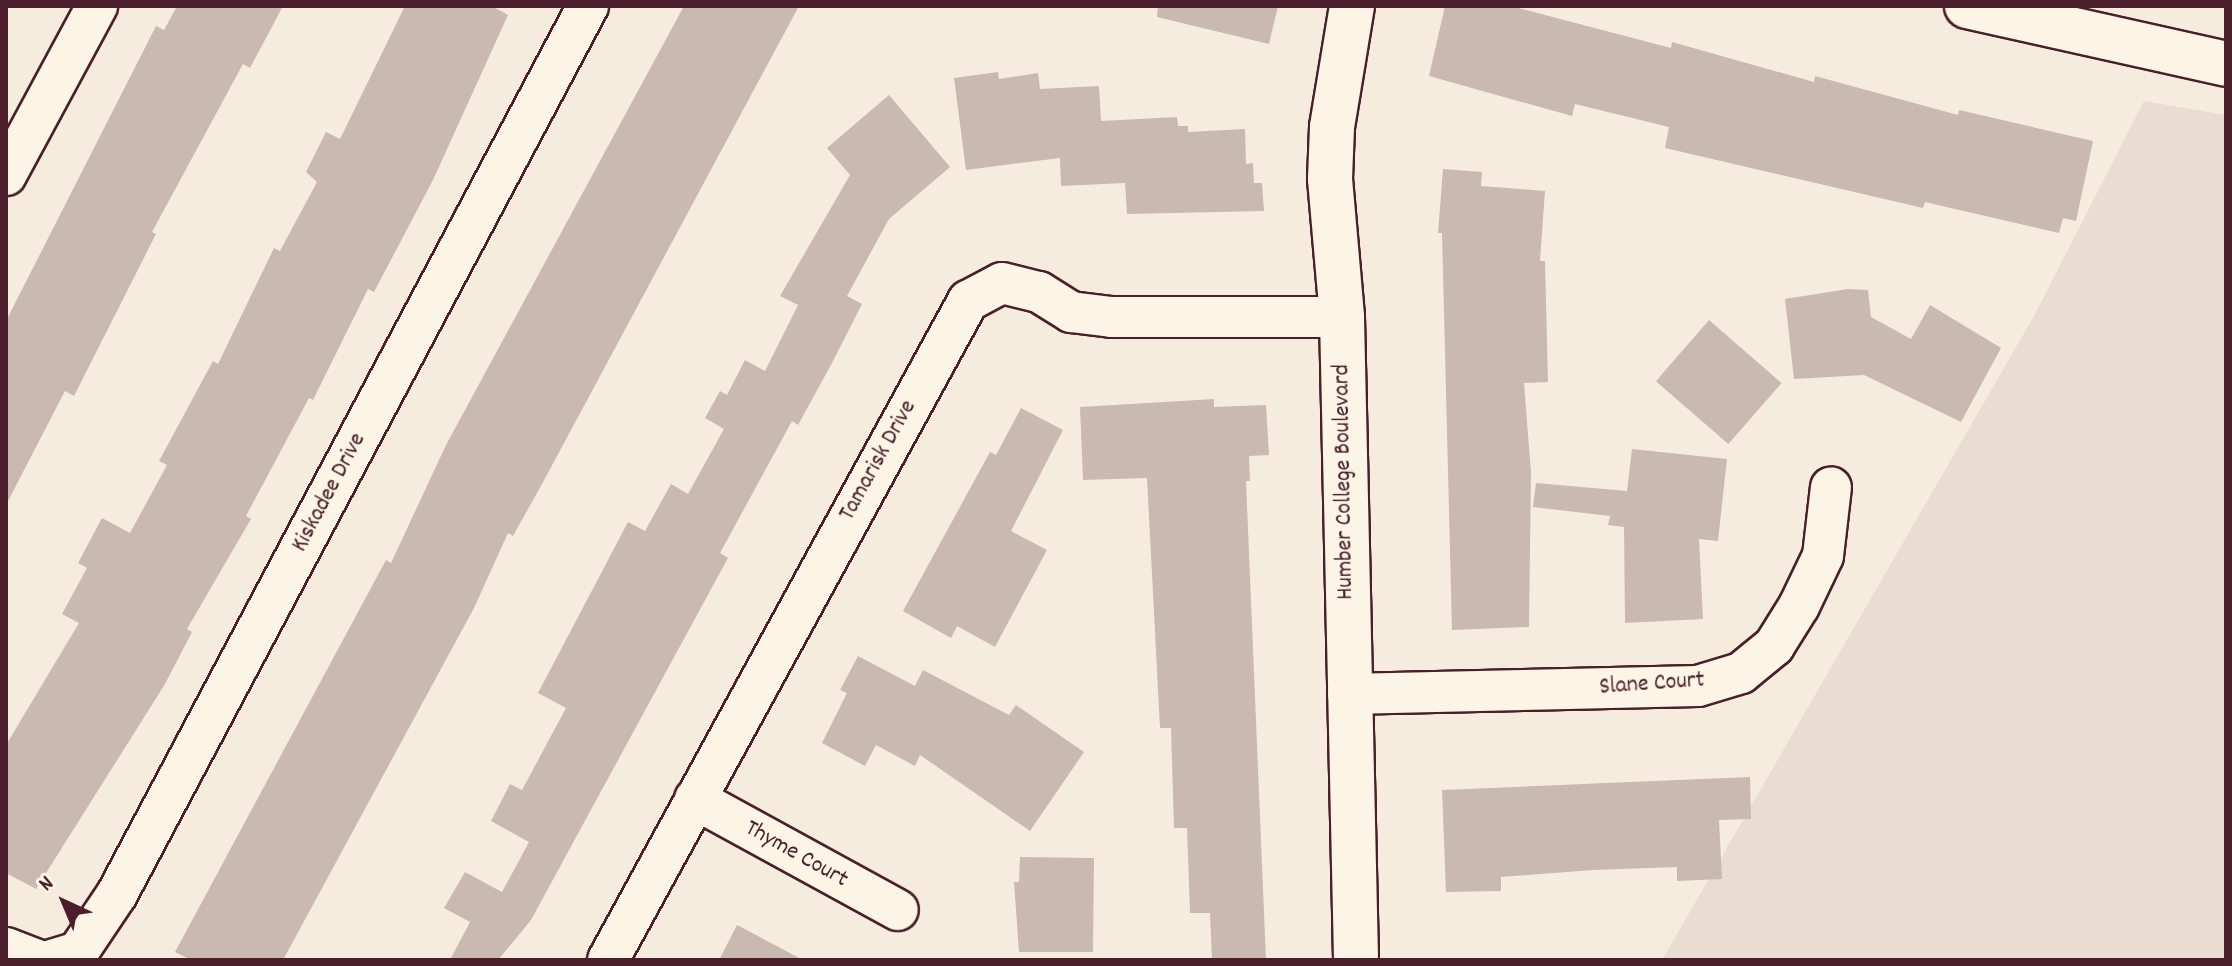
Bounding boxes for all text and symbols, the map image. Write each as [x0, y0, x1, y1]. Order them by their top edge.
street label: Humber College Boulevard [1329, 364, 1361, 600]
street label: Tamarisk Drive [834, 396, 924, 526]
street label: Kiskadee Drive [287, 428, 373, 558]
street label: Slane Court [1598, 667, 1706, 703]
street label: Thyme Court [739, 815, 853, 895]
north arrow [24, 862, 104, 942]
text: N [32, 869, 62, 899]

